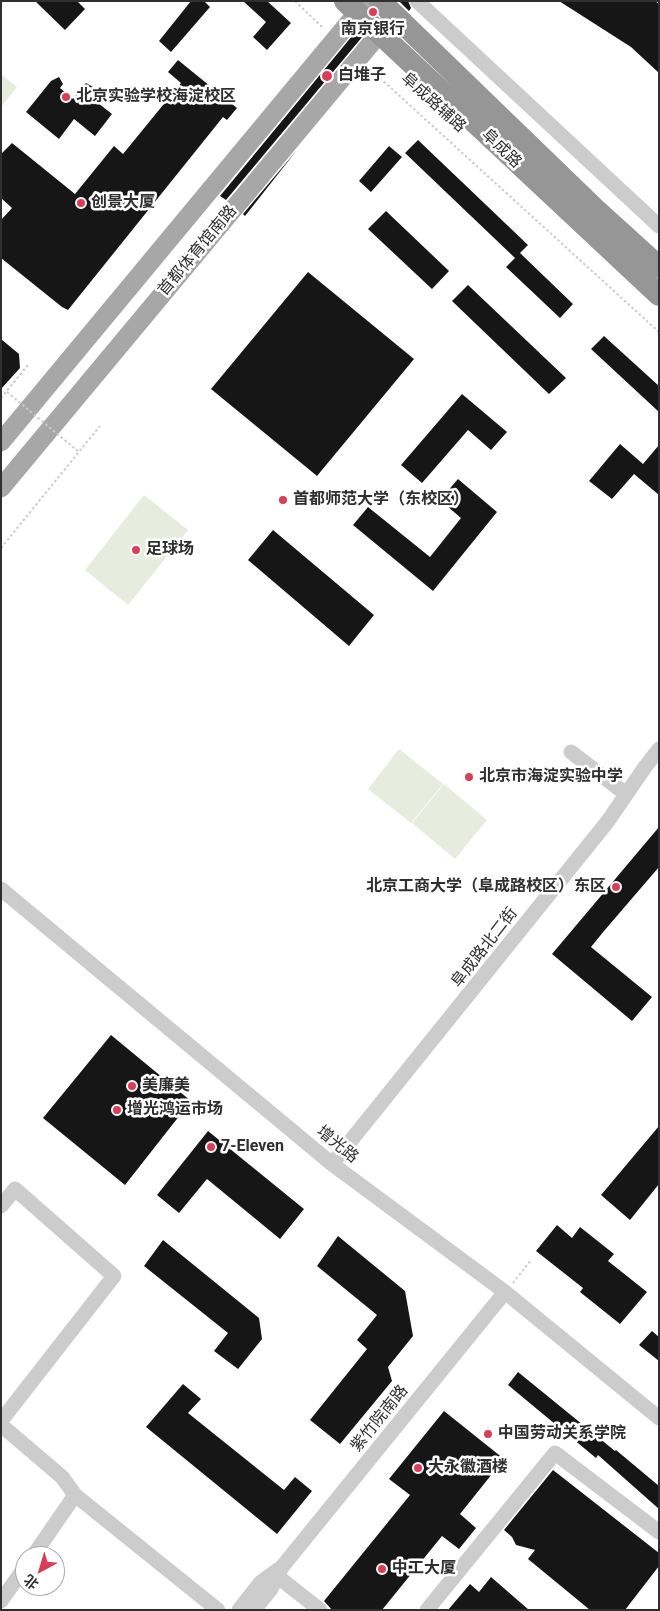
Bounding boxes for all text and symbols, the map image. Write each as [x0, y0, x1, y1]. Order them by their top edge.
marker: 南京银行 [367, 6, 379, 18]
place label: 南京银行 [341, 20, 405, 40]
place label: 白堆子 [338, 66, 386, 86]
marker: 白堆子 [320, 69, 334, 83]
street label: 阜成路辅路 [397, 69, 469, 137]
place label: 北京实验学校海淀校区 [76, 87, 236, 107]
marker: 北京实验学校海淀校区 [60, 91, 72, 103]
street label: 阜成路 [477, 125, 525, 173]
place label: 创景大厦 [91, 193, 155, 213]
marker: 创景大厦 [75, 197, 87, 209]
street label: 首都体育馆南路 [155, 202, 241, 300]
place label: 首都师范大学（东校区） [293, 490, 469, 510]
marker: 首都师范大学（东校区） [277, 494, 289, 506]
place label: 足球场 [146, 540, 194, 560]
marker: 足球场 [130, 544, 142, 556]
place label: 北京市海淀实验中学 [479, 767, 623, 787]
marker: 北京市海淀实验中学 [463, 771, 475, 783]
place label: 北京工商大学（阜成路校区）东区 [366, 877, 606, 897]
marker: 北京工商大学（阜成路校区）东区 [610, 881, 622, 893]
street label: 阜成路北二街 [448, 904, 522, 992]
place label: 美廉美 [142, 1076, 190, 1096]
marker: 美廉美 [126, 1080, 138, 1092]
place label: 增光鸿运市场 [127, 1100, 223, 1120]
marker: 增光鸿运市场 [111, 1104, 123, 1116]
street label: 增光路 [312, 1122, 362, 1168]
place label: 7-Eleven [221, 1137, 284, 1157]
marker: 7-Eleven [205, 1141, 217, 1153]
street label: 紫竹院南路 [347, 1382, 413, 1456]
place label: 中国劳动关系学院 [498, 1424, 626, 1444]
marker: 中国劳动关系学院 [482, 1428, 494, 1440]
place label: 大永徽酒楼 [428, 1458, 508, 1478]
marker: 大永徽酒楼 [412, 1462, 424, 1474]
north arrow [15, 1546, 65, 1596]
place label: 中工大厦 [392, 1559, 456, 1579]
marker: 中工大厦 [376, 1563, 388, 1575]
text: 北 [21, 1571, 42, 1593]

